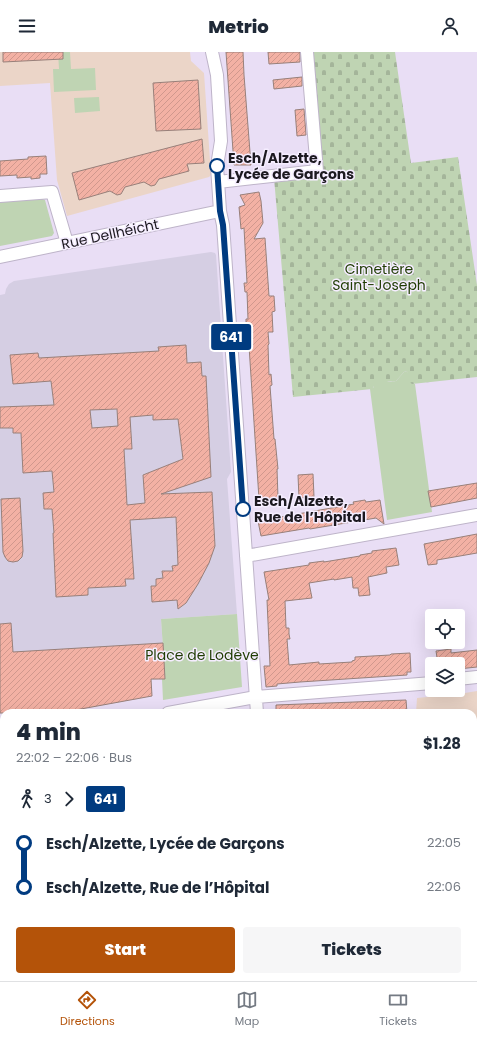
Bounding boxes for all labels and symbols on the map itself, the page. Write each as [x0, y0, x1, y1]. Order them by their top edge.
place label: Esch/Alzette, Lycée de Garçons [228, 148, 354, 184]
marker: Esch/Alzette, Lycée de Garçons [209, 158, 225, 174]
street label: Rue Dellhéicht [60, 214, 160, 254]
park label: Cimetière Saint-Joseph [332, 259, 426, 295]
line badge: 641 [208, 324, 254, 350]
place label: Esch/Alzette, Rue de l’Hôpital [254, 491, 366, 527]
marker: Esch/Alzette, Rue de l’Hôpital [235, 501, 251, 517]
park label: Place de Lodève [145, 645, 259, 665]

